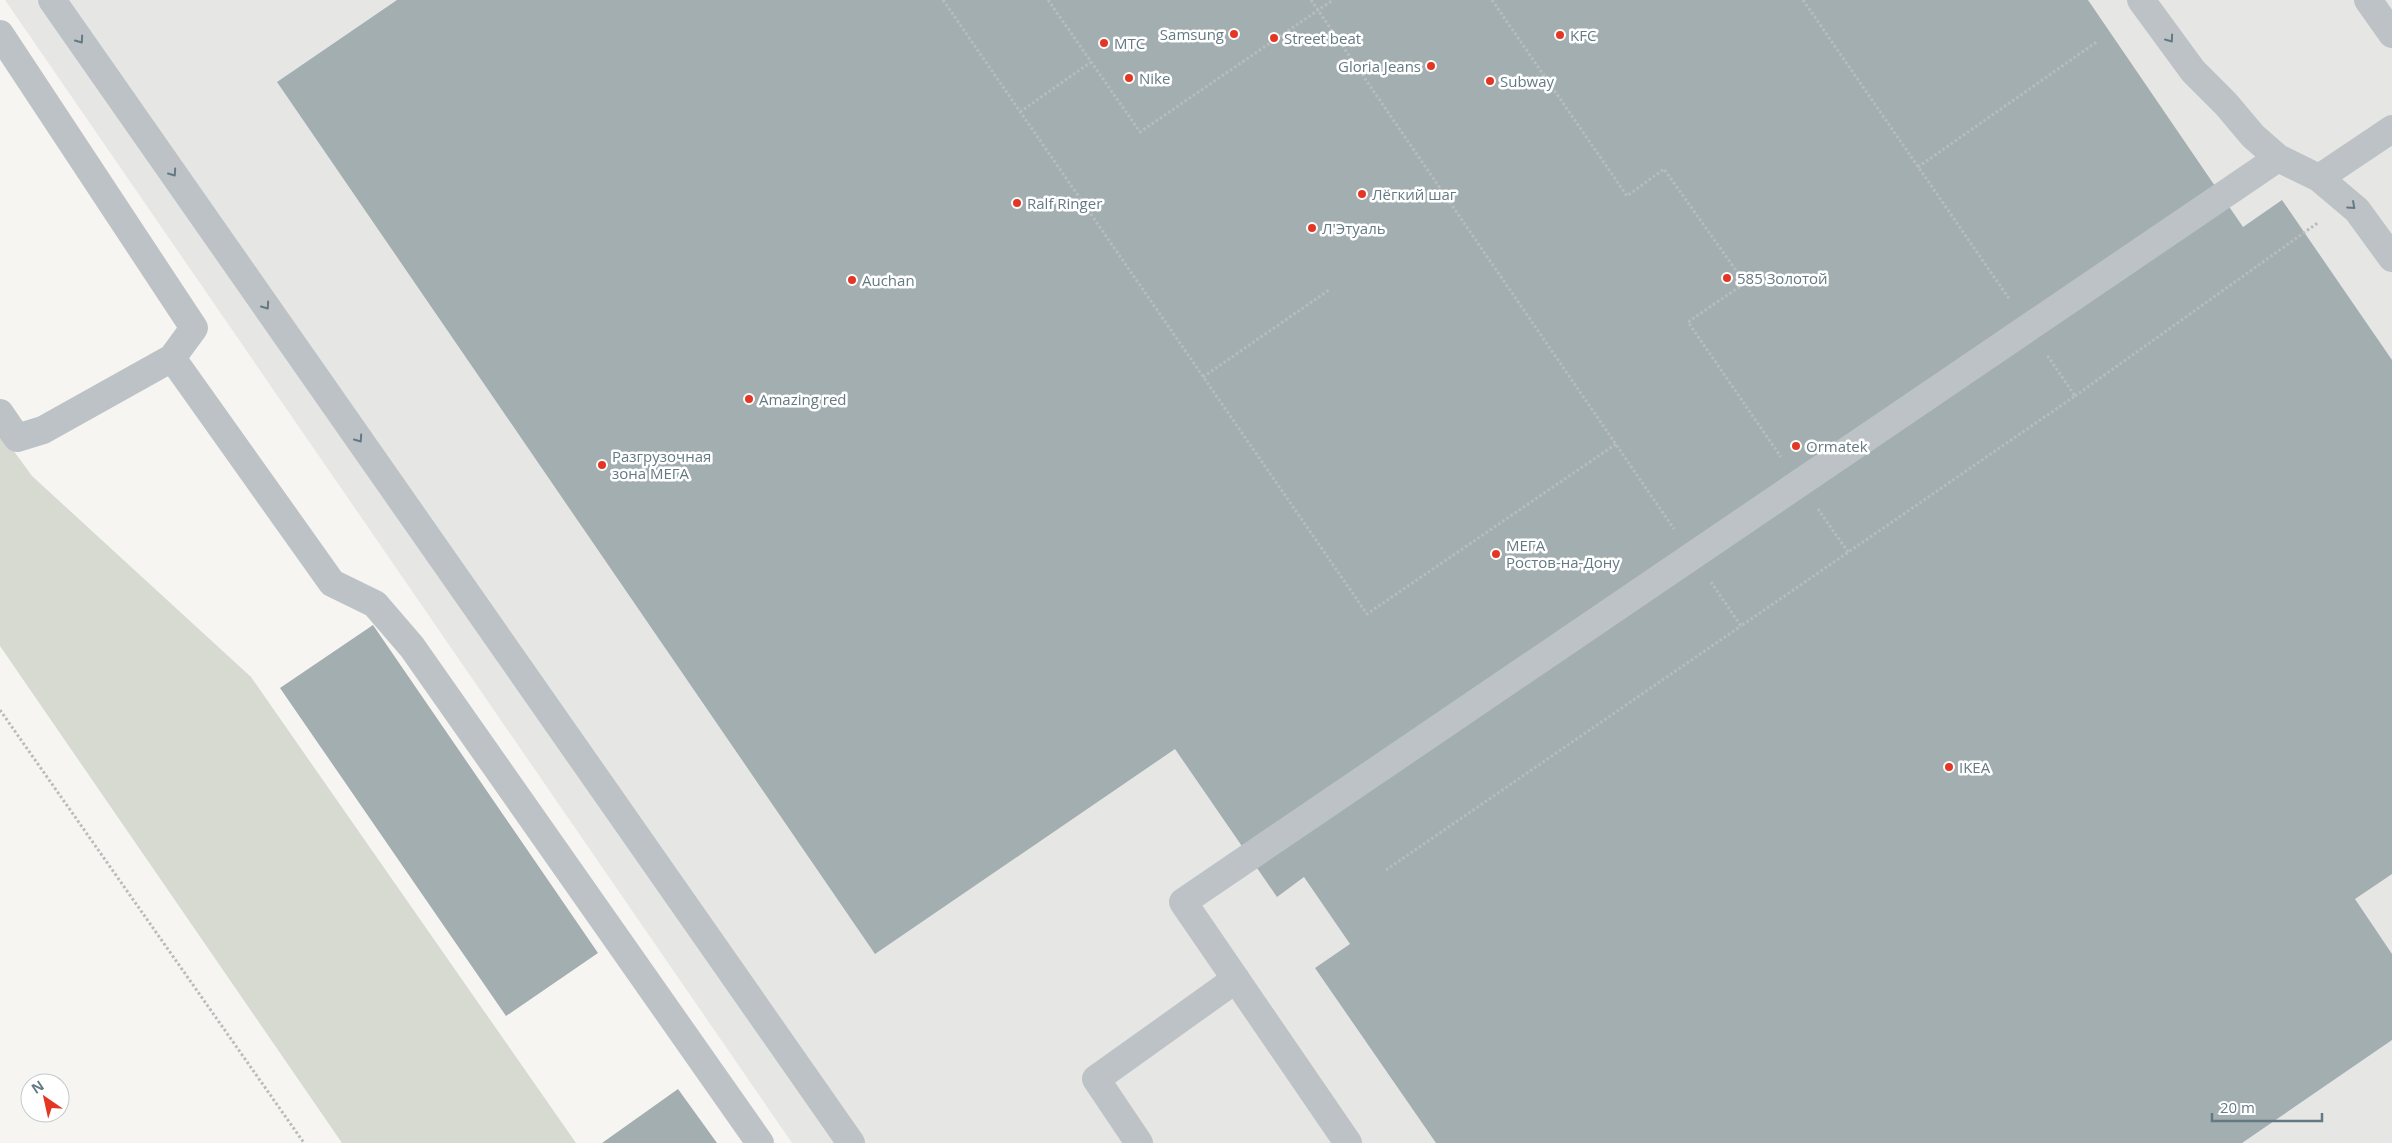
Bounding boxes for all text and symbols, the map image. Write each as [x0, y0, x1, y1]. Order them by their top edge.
place label: Samsung [1160, 24, 1224, 44]
place label: KFC [1570, 25, 1596, 45]
marker: Samsung [1228, 28, 1240, 40]
place label: Street beat [1284, 28, 1361, 48]
marker: KFC [1554, 29, 1566, 41]
marker: Street beat [1268, 32, 1280, 44]
place label: МТС [1114, 33, 1145, 53]
one-way arrow [2164, 33, 2173, 43]
one-way arrow [74, 34, 83, 44]
marker: МТС [1098, 37, 1110, 49]
place label: Gloria Jeans [1338, 56, 1421, 76]
marker: Gloria Jeans [1425, 60, 1437, 72]
place label: Nike [1139, 68, 1170, 88]
place label: Subway [1500, 71, 1555, 91]
marker: Nike [1123, 72, 1135, 84]
marker: Subway [1484, 75, 1496, 87]
one-way arrow [167, 167, 176, 177]
place label: Лёгкий шаг [1372, 184, 1457, 204]
marker: Лёгкий шаг [1356, 188, 1368, 200]
place label: Ralf Ringer [1027, 193, 1102, 213]
marker: Ralf Ringer [1011, 197, 1023, 209]
one-way arrow [2346, 200, 2355, 209]
place label: Л'Этуаль [1322, 218, 1386, 238]
marker: Л'Этуаль [1306, 222, 1318, 234]
place label: 585 Золотой [1737, 268, 1828, 288]
place label: Auchan [862, 270, 915, 290]
marker: 585 Золотой [1721, 272, 1733, 284]
marker: Auchan [846, 274, 858, 286]
one-way arrow [260, 300, 269, 310]
place label: Amazing red [759, 389, 847, 409]
marker: Amazing red [743, 393, 755, 405]
one-way arrow [353, 434, 362, 443]
place label: Ormatek [1806, 436, 1868, 456]
marker: Ormatek [1790, 440, 1802, 452]
place label: Разгрузочная зона МЕГА [612, 446, 711, 483]
marker: Разгрузочная зона МЕГА [596, 459, 608, 471]
place label: МЕГА Ростов-на-Дону [1506, 535, 1620, 572]
marker: МЕГА Ростов-на-Дону [1490, 548, 1502, 560]
place label: IKEA [1959, 757, 1991, 777]
marker: IKEA [1943, 761, 1955, 773]
north arrow [20, 1073, 70, 1123]
text: N [27, 1076, 47, 1098]
scale bar [2212, 1090, 2322, 1122]
text: 20 m [2220, 1097, 2255, 1117]

